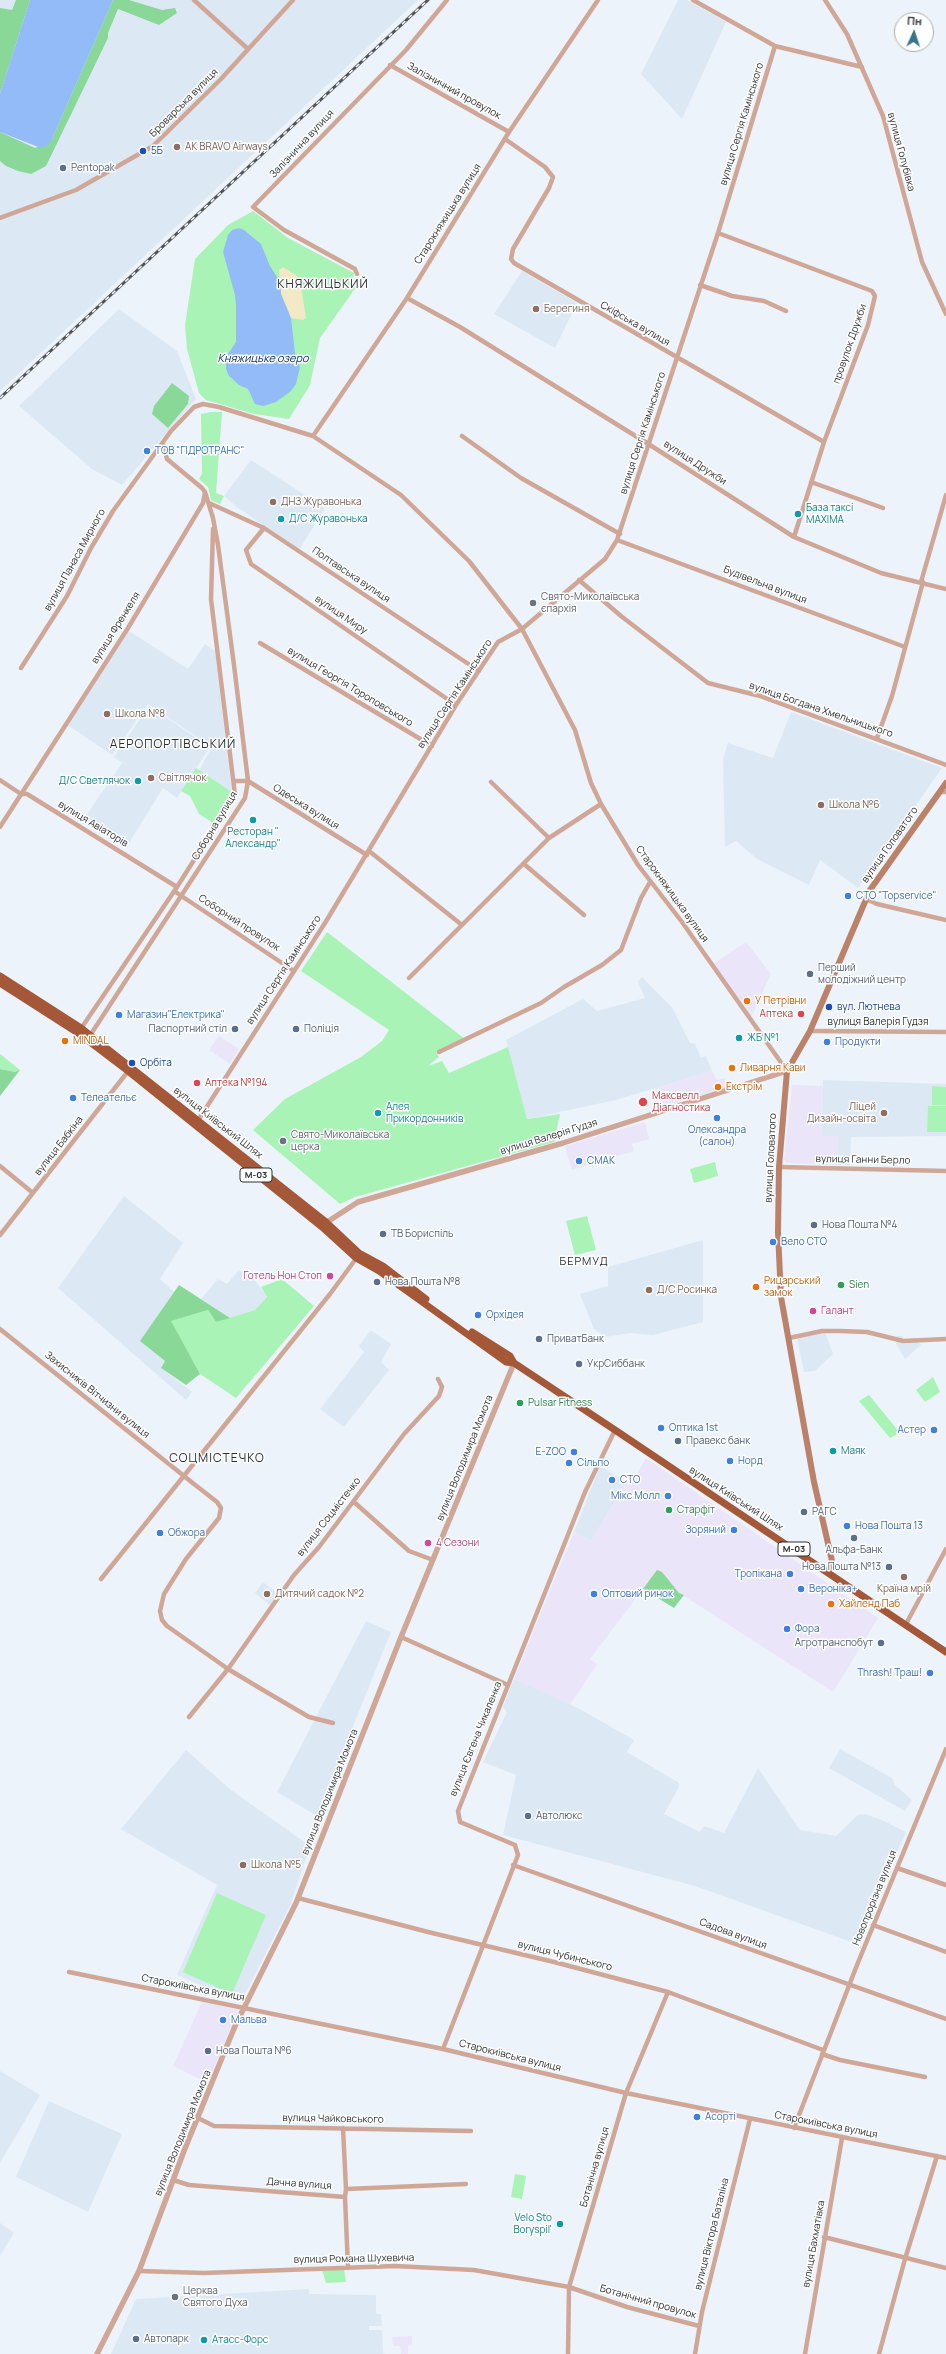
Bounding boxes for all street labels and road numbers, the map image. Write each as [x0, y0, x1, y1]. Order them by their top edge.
street label: Залізничний провулок [405, 60, 503, 122]
street label: вулиця Сергія Камінського [718, 61, 766, 187]
street label: Броварська вулиця [147, 66, 221, 140]
street label: Залізнична вулиця [267, 107, 337, 181]
street label: вулиця Голубівка [885, 111, 917, 193]
street label: Старокняжицька вулиця [412, 162, 484, 266]
street label: Скіфська вулиця [598, 299, 672, 349]
street label: провулок Дружби [831, 303, 869, 385]
street label: вулиця Сергія Камінського [618, 370, 668, 496]
street label: вулиця Дружби [661, 438, 729, 488]
street label: вулиця Панаса Мирного [42, 507, 108, 613]
street label: Полтавська вулиця [310, 544, 392, 606]
street label: Будівельна вулиця [721, 564, 809, 606]
street label: вулиця Френкеля [89, 590, 143, 666]
street label: вулиця Миру [312, 593, 370, 637]
street label: вулиця Сергія Камінського [415, 637, 495, 751]
street label: вулиця Георгія Тороповського [285, 645, 415, 729]
street label: вулиця Богдана Хмельницького [748, 680, 894, 740]
street label: Одеська вулиця [271, 782, 341, 832]
street label: Соборна вулиця [190, 790, 240, 862]
street label: вулиця Авіаторів [56, 798, 130, 850]
street label: вулиця Головатого [859, 805, 921, 885]
street label: Старокняжицька вулиця [633, 844, 711, 944]
street label: Соборний провулок [196, 892, 282, 954]
street label: вулиця Сергія Камінського [244, 913, 324, 1027]
street label: вулиця Валерія Гудзя [828, 1016, 928, 1028]
street label: вулиця Київський Шлях [171, 1084, 265, 1162]
street label: вулиця Головатого [763, 1113, 779, 1203]
street label: вулиця Бабкіна [32, 1114, 86, 1178]
street label: вулиця Валерія Гудзя [499, 1117, 599, 1157]
street label: вулиця Ганни Берло [816, 1153, 910, 1167]
road number: М-03 [240, 1168, 272, 1182]
street label: Захисників Вітчизни вулиця [42, 1349, 152, 1441]
street label: вулиця Володимира Момота [434, 1393, 496, 1523]
street label: вулиця Київський Шлях [687, 1464, 785, 1534]
street label: вулиця Соцмістечко [295, 1475, 363, 1559]
road number: М-03 [778, 1542, 810, 1556]
street label: вулиця Євгена Чикаленка [447, 1680, 505, 1798]
street label: вулиця Володимира Момота [299, 1727, 361, 1857]
street label: Новопрорізна вулиця [850, 1849, 900, 1947]
street label: Садова вулиця [698, 1916, 768, 1952]
street label: вулиця Чубинського [517, 1938, 613, 1974]
street label: Старокиївська вулиця [140, 1972, 246, 2004]
street label: Старокиївська вулиця [458, 2038, 562, 2074]
street label: вулиця Володимира Момота [152, 2068, 214, 2198]
street label: Старокиївська вулиця [773, 2109, 879, 2141]
street label: вулиця Чайковського [282, 2112, 384, 2126]
street label: Ботанічна вулиця [578, 2125, 612, 2209]
street label: Дачна вулиця [266, 2176, 332, 2192]
street label: вулиця Віктора Баталіна [692, 2177, 732, 2291]
street label: вулиця Бахматівка [800, 2200, 828, 2288]
street label: вулиця Романа Шухевича [294, 2252, 414, 2266]
street label: Ботанічний провулок [598, 2282, 698, 2322]

